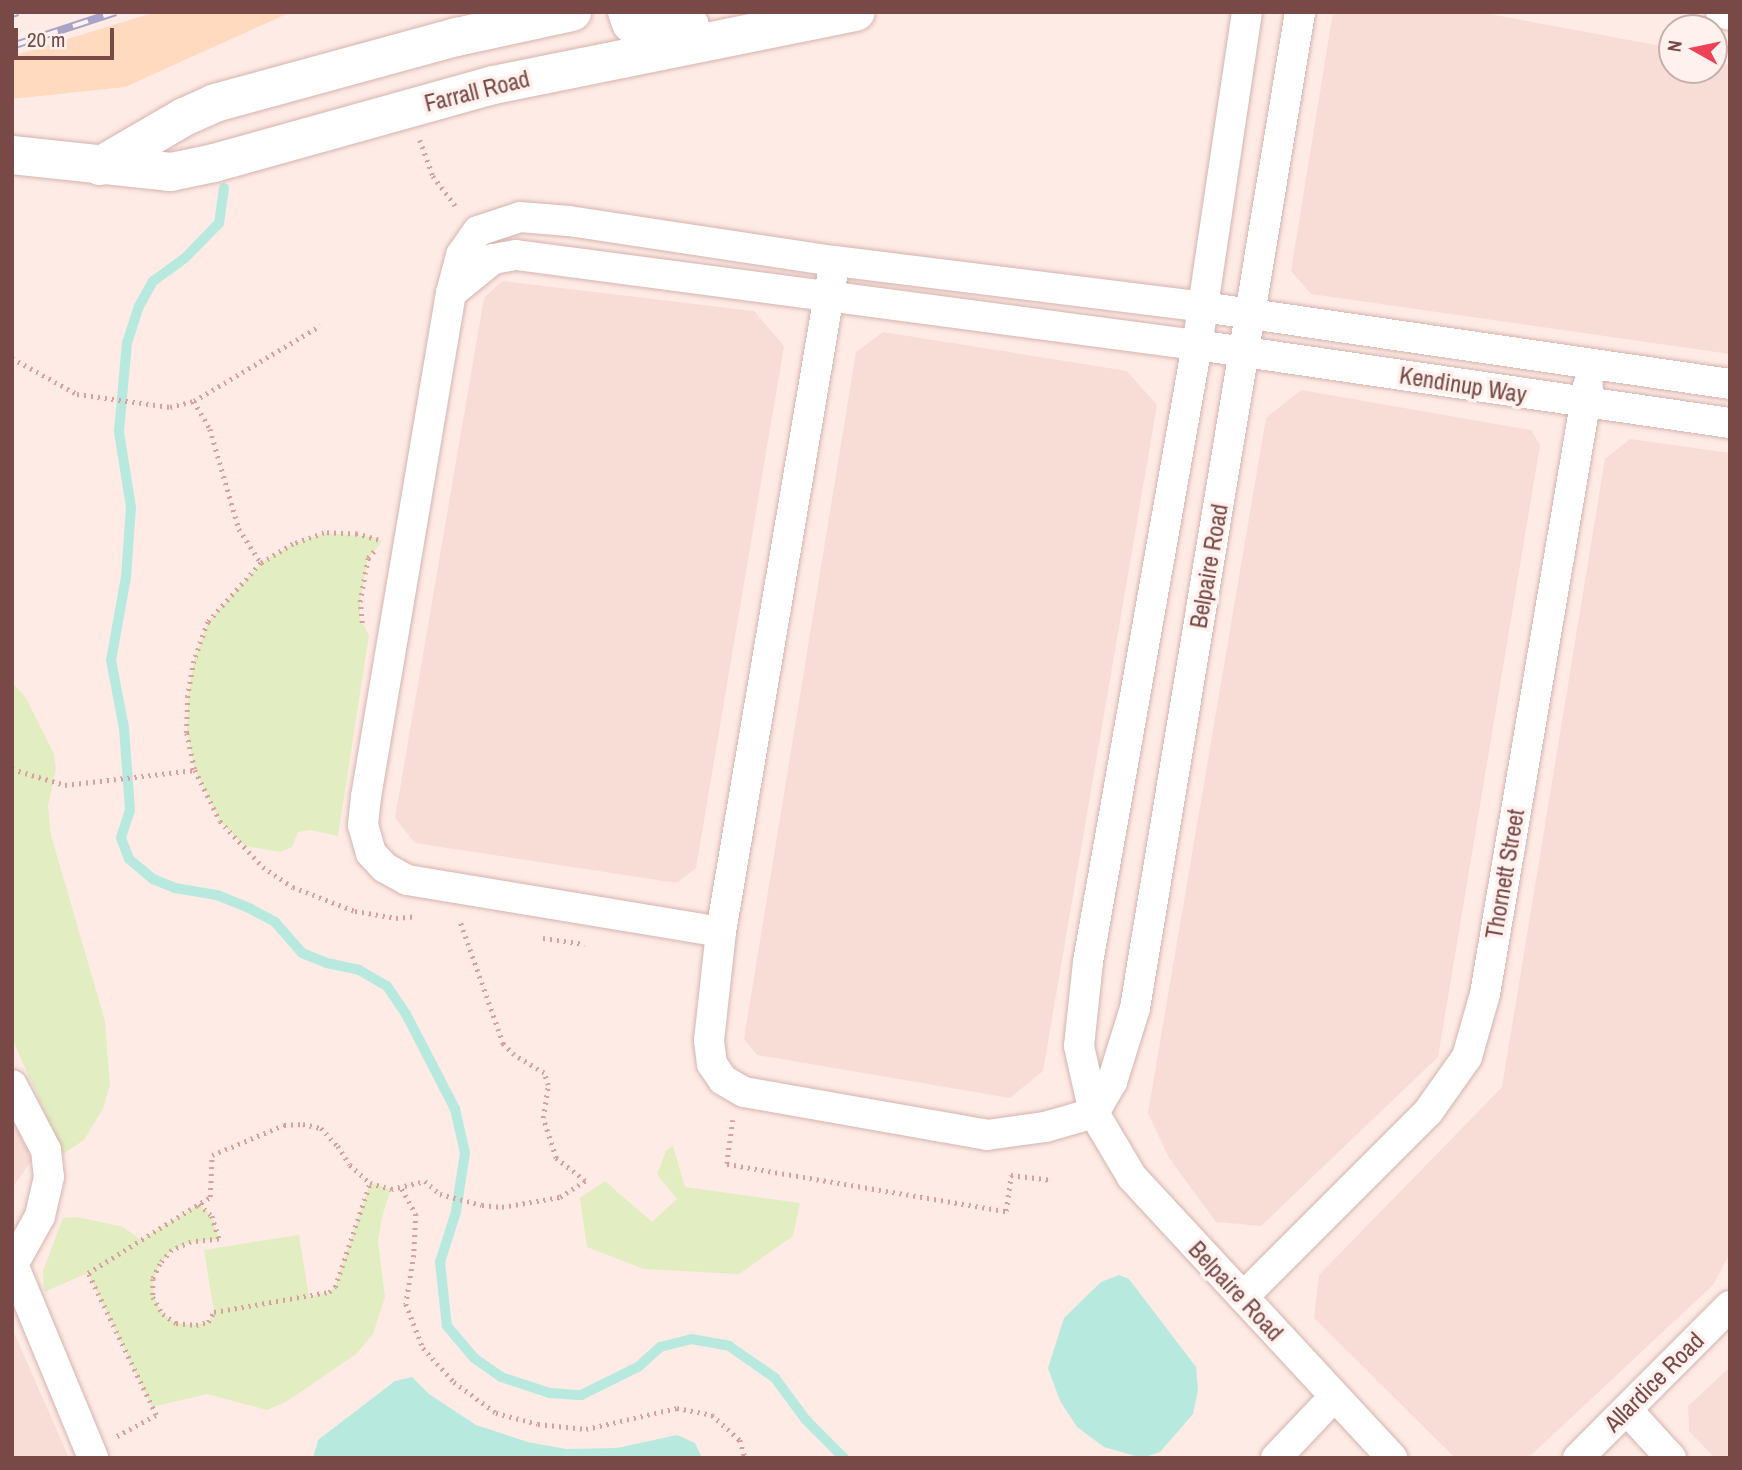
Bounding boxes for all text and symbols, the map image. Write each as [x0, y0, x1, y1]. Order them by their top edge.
scale bar [18, 14, 117, 58]
north arrow [1658, 14, 1728, 84]
text: 20 m [27, 25, 65, 54]
text: N [1661, 38, 1688, 54]
street label: Farrall Road [421, 64, 533, 118]
street label: Kendinup Way [1397, 361, 1529, 409]
street label: Belpaire Road [1184, 502, 1234, 630]
street label: Thornett Street [1479, 807, 1531, 941]
street label: Belpaire Road [1183, 1235, 1289, 1347]
street label: Allardice Road [1598, 1326, 1710, 1438]

